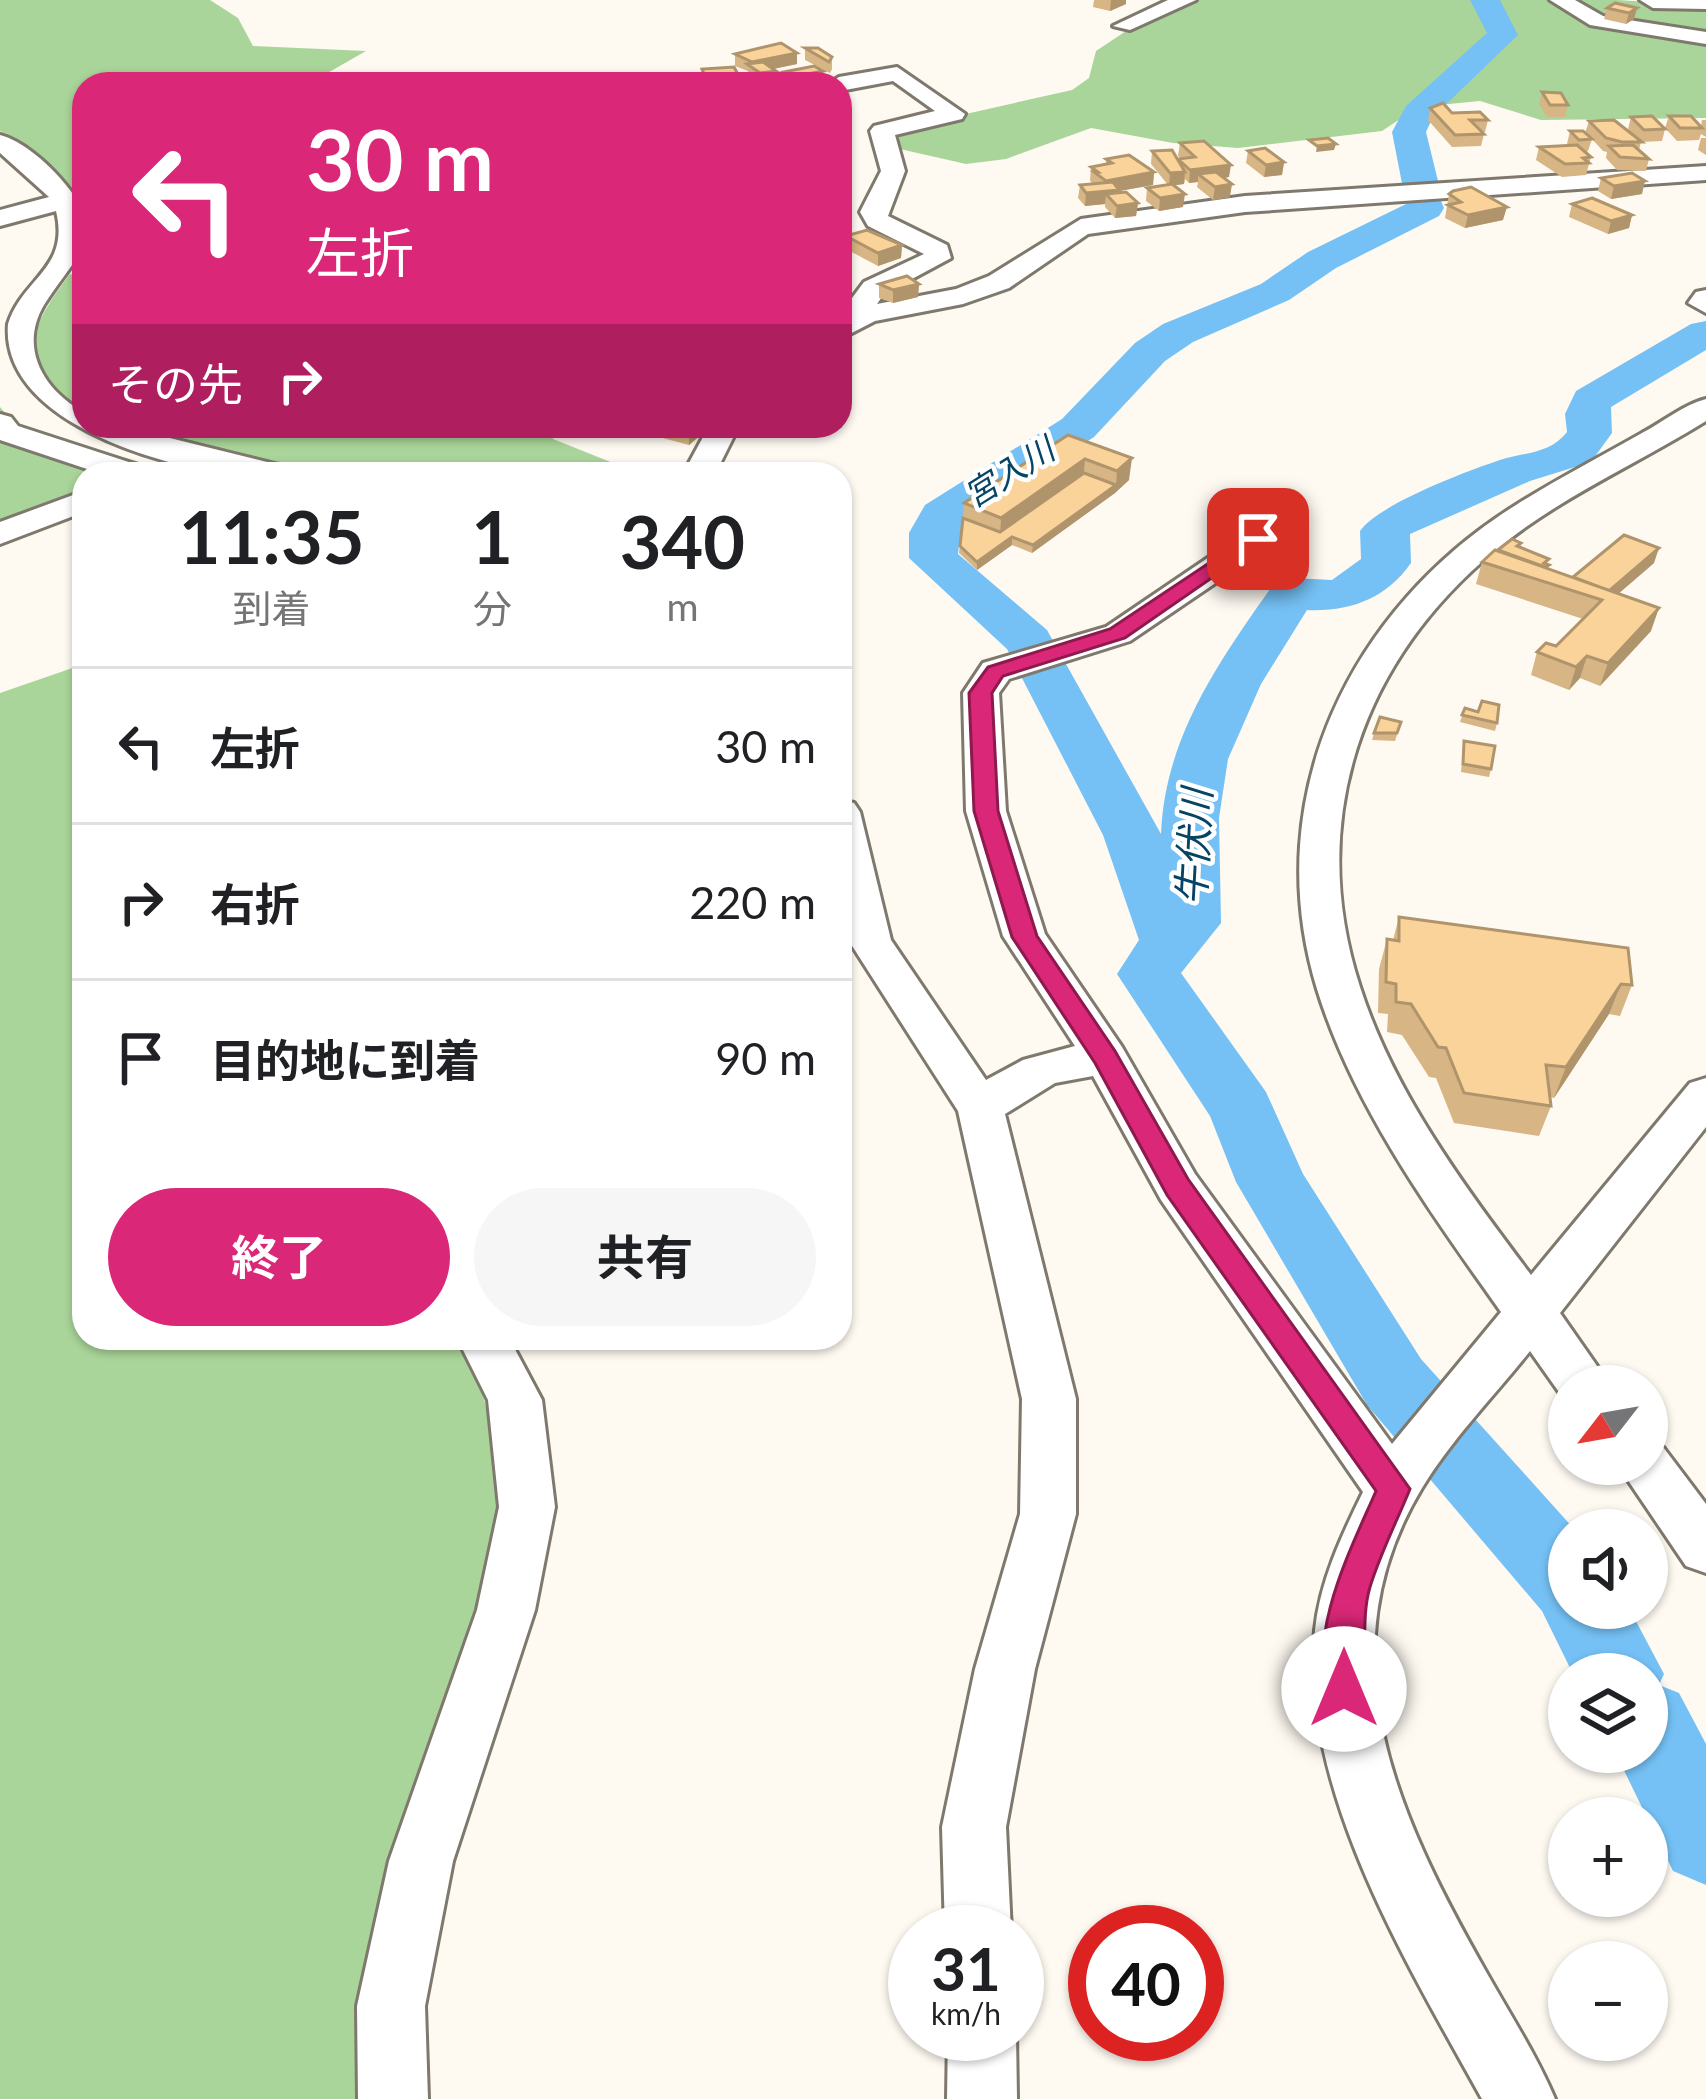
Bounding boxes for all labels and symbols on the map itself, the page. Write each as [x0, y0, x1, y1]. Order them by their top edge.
water label: 宮入川 [956, 426, 1064, 514]
pin [1207, 488, 1309, 590]
water label: 牛伏川 [1167, 783, 1219, 907]
north arrow [1548, 1365, 1668, 1485]
position arrow [1281, 1626, 1407, 1752]
speed limit sign: 40 [1068, 1905, 1224, 2061]

